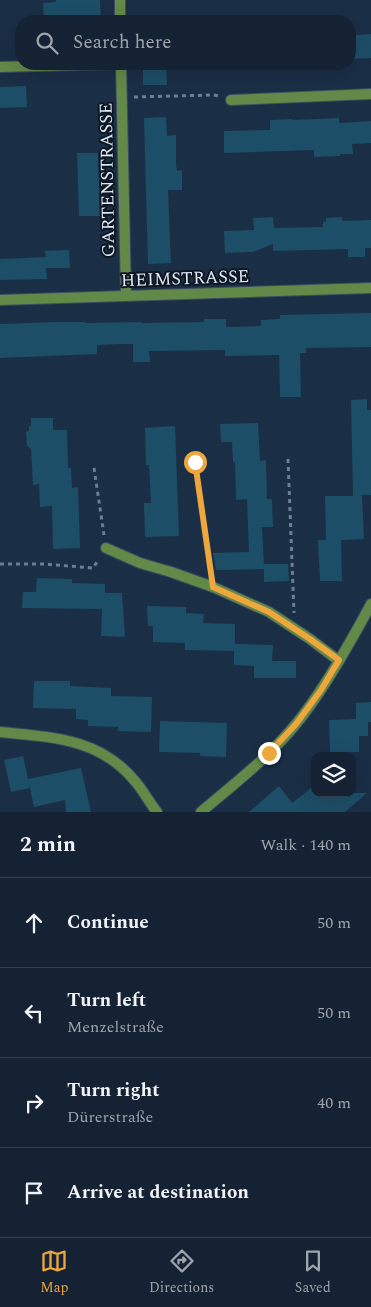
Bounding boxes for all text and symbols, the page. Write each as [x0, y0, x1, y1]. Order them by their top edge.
search box [15, 15, 356, 70]
text: Search here [73, 28, 172, 57]
icon: search [33, 29, 61, 57]
street label: GARTENSTRASSE [93, 102, 122, 258]
street label: HEIMSTRASSE [120, 263, 250, 294]
route start [184, 451, 207, 474]
route end [258, 742, 281, 765]
map controls [311, 752, 356, 797]
button: layers [311, 752, 356, 797]
text: 2 min [20, 829, 76, 861]
text: Walk · 140 m [260, 833, 351, 857]
text: Continue [67, 908, 149, 937]
icon: ahead [20, 909, 48, 937]
text: 50 m [317, 911, 351, 935]
text: Turn left [67, 986, 146, 1015]
icon: left [20, 999, 48, 1027]
text: 50 m [317, 1001, 351, 1025]
text: Menzelstraße [67, 1015, 164, 1039]
text: Turn right [67, 1076, 160, 1105]
icon: right [20, 1089, 48, 1117]
text: 40 m [317, 1091, 351, 1115]
text: Dürerstraße [67, 1105, 153, 1129]
text: Arrive at destination [67, 1178, 249, 1207]
icon: arrive [20, 1179, 48, 1207]
tab: Map [40, 1247, 68, 1298]
tab: Directions [149, 1247, 214, 1298]
tab: Saved [295, 1247, 331, 1298]

